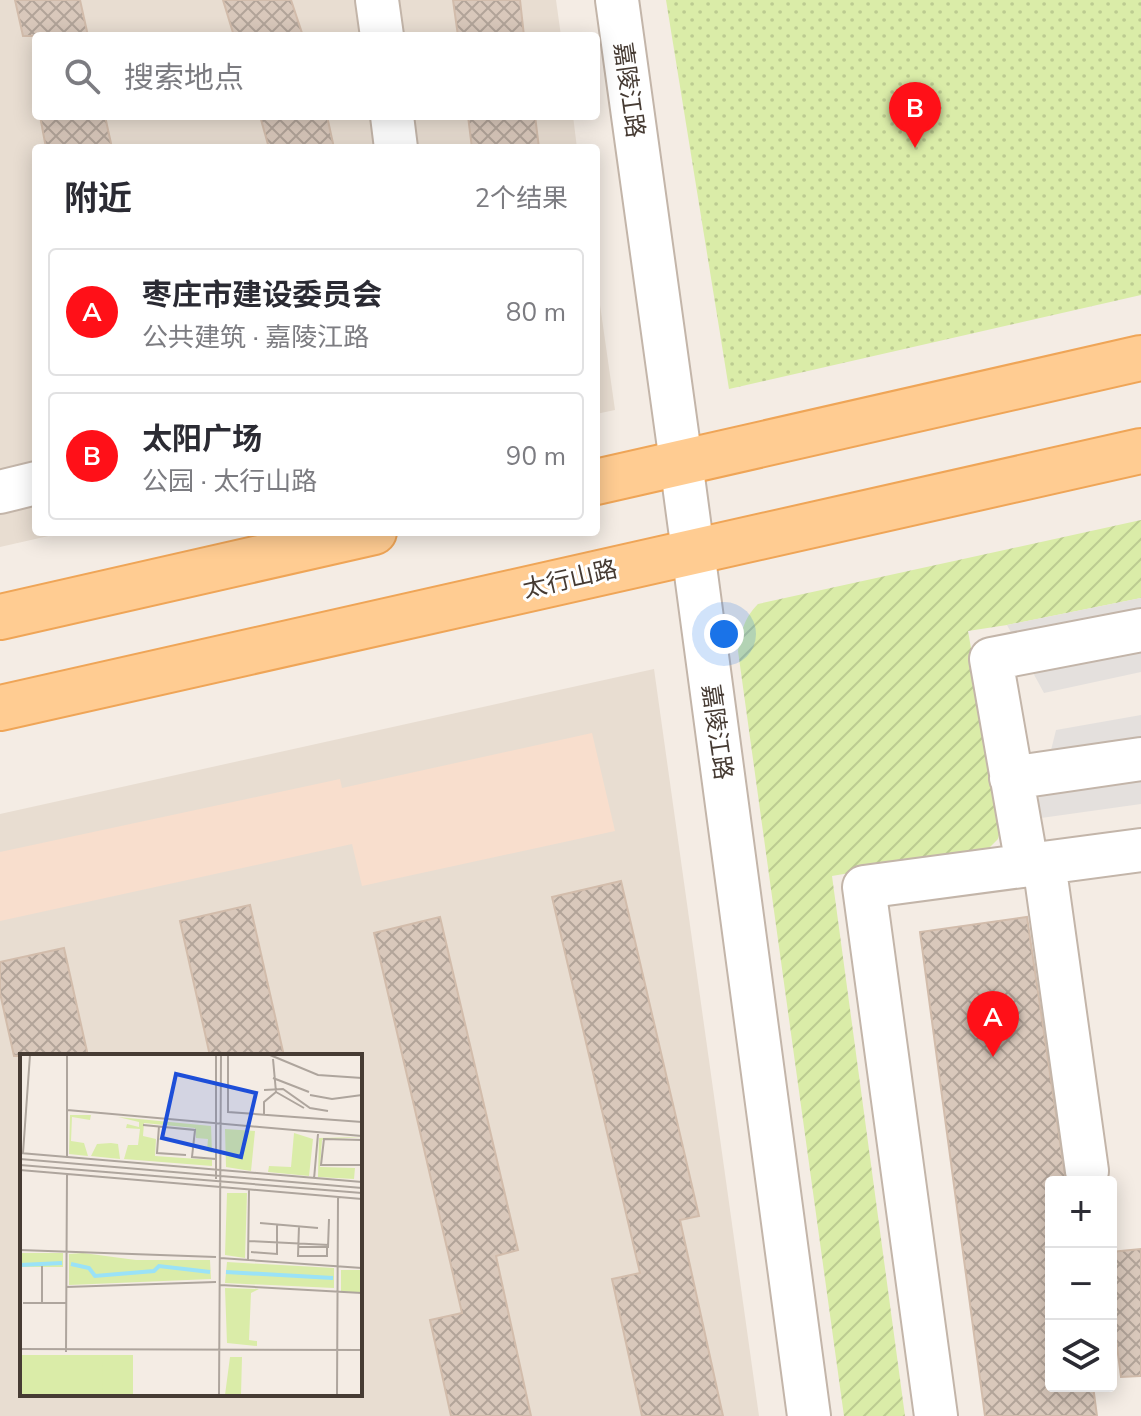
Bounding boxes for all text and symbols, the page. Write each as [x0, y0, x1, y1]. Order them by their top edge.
search box [32, 32, 600, 120]
street label: 嘉陵江路 [606, 40, 652, 140]
icon: search [60, 54, 104, 98]
text: 搜索地点 [124, 58, 244, 99]
pin: B [889, 82, 941, 148]
text: 附近 [64, 176, 132, 222]
text: 2个结果 [474, 181, 568, 216]
text: 枣庄市建设委员会 [142, 275, 382, 316]
text: A [82, 295, 102, 330]
text: 80 m [506, 295, 566, 330]
text: 公共建筑 · 嘉陵江路 [142, 320, 369, 355]
text: 太阳广场 [142, 419, 262, 460]
text: B [83, 439, 101, 474]
text: 90 m [506, 439, 566, 474]
text: 公园 · 太行山路 [142, 464, 317, 499]
street label: 太行山路 [520, 553, 620, 605]
your location [704, 614, 744, 654]
street label: 嘉陵江路 [694, 682, 740, 782]
pin: A [967, 991, 1019, 1057]
inset map [20, 1054, 362, 1396]
map controls [1045, 1176, 1117, 1392]
button: + [1045, 1176, 1117, 1248]
button: − [1045, 1248, 1117, 1320]
button: layers [1045, 1320, 1117, 1392]

